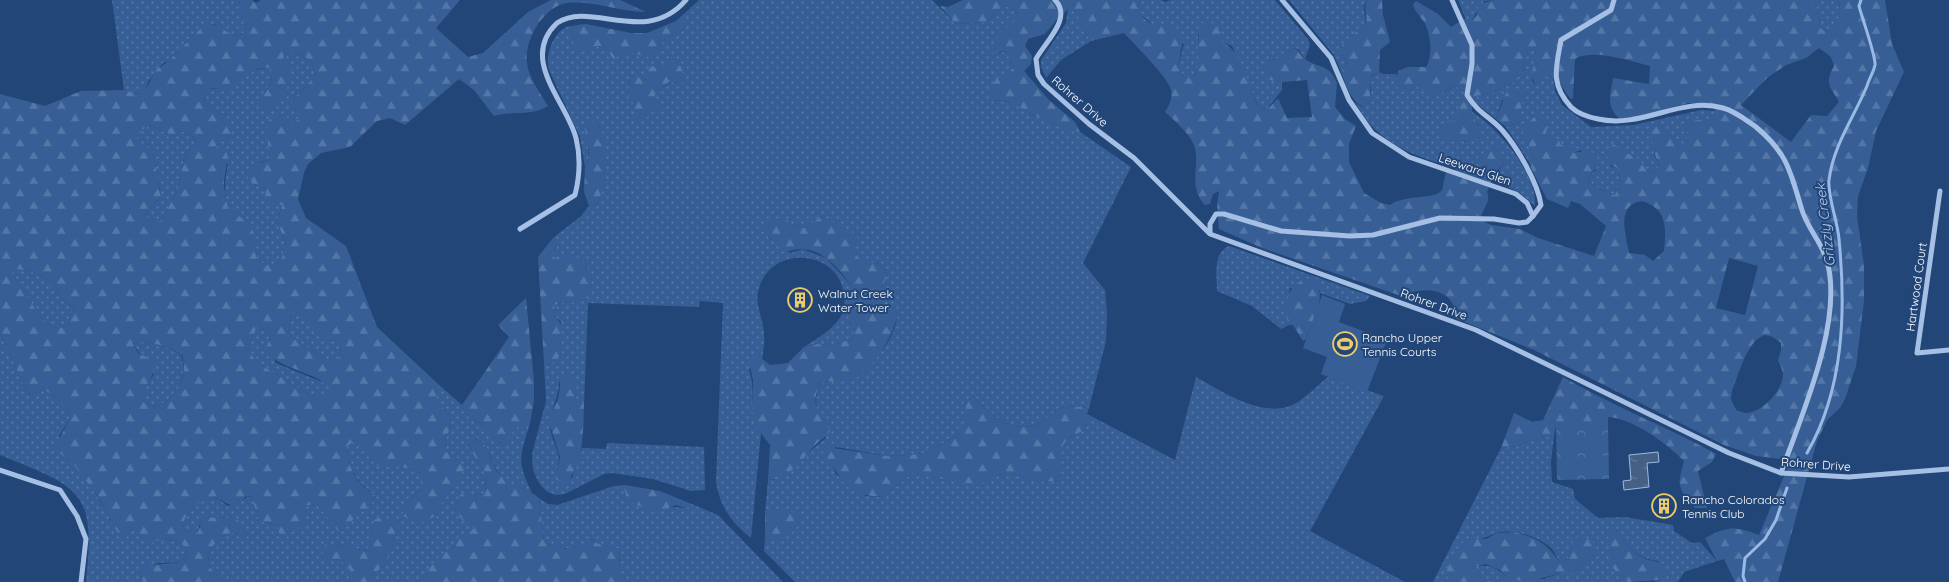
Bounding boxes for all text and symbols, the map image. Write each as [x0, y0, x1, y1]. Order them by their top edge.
street label: Rohrer Drive [1049, 72, 1111, 130]
street label: Leeward Glen [1437, 150, 1513, 188]
water label: Grizzly Creek [1811, 181, 1839, 268]
street label: Hartwood Court [1902, 242, 1930, 332]
street label: Rohrer Drive [1399, 285, 1470, 323]
place label: Walnut Creek Water Tower [818, 286, 893, 315]
building icon: Walnut Creek Water Tower [787, 287, 813, 313]
place label: Rancho Upper Tennis Courts [1362, 330, 1443, 359]
sports icon: Rancho Upper Tennis Courts [1332, 331, 1358, 357]
street label: Rohrer Drive [1781, 454, 1852, 474]
place label: Rancho Colorados Tennis Club [1682, 492, 1785, 521]
building icon: Rancho Colorados Tennis Club [1651, 493, 1677, 519]

